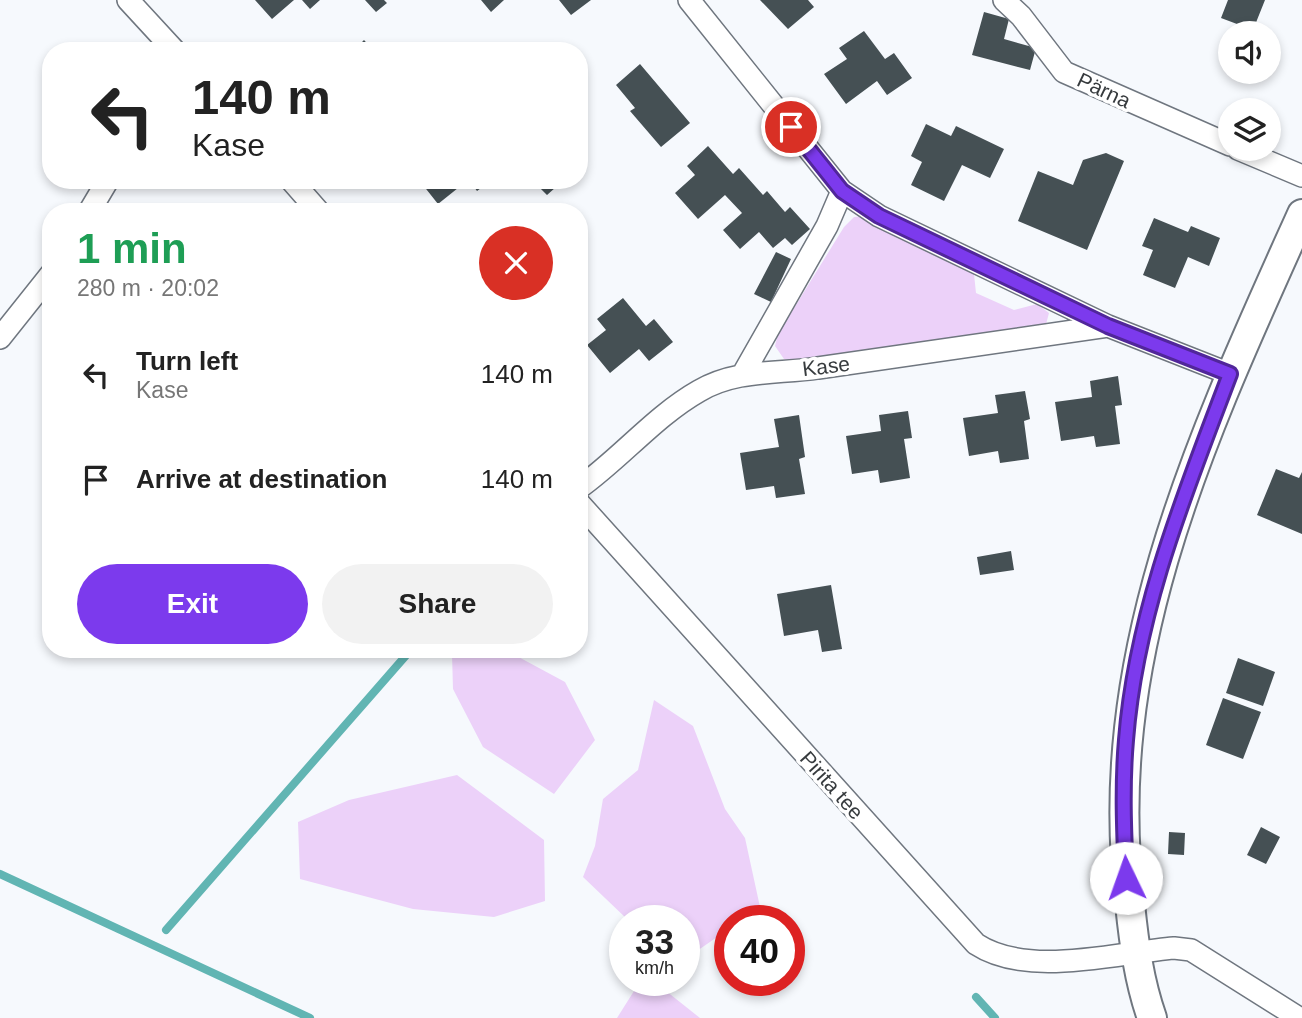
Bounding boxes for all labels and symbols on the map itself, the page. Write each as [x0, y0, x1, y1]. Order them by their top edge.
street label: Pärna [1074, 68, 1135, 112]
pin [761, 97, 821, 157]
street label: Kase [801, 352, 851, 380]
street label: Pirita tee [796, 747, 868, 823]
position arrow [1089, 841, 1163, 915]
speed limit sign: 40 [714, 905, 805, 996]

